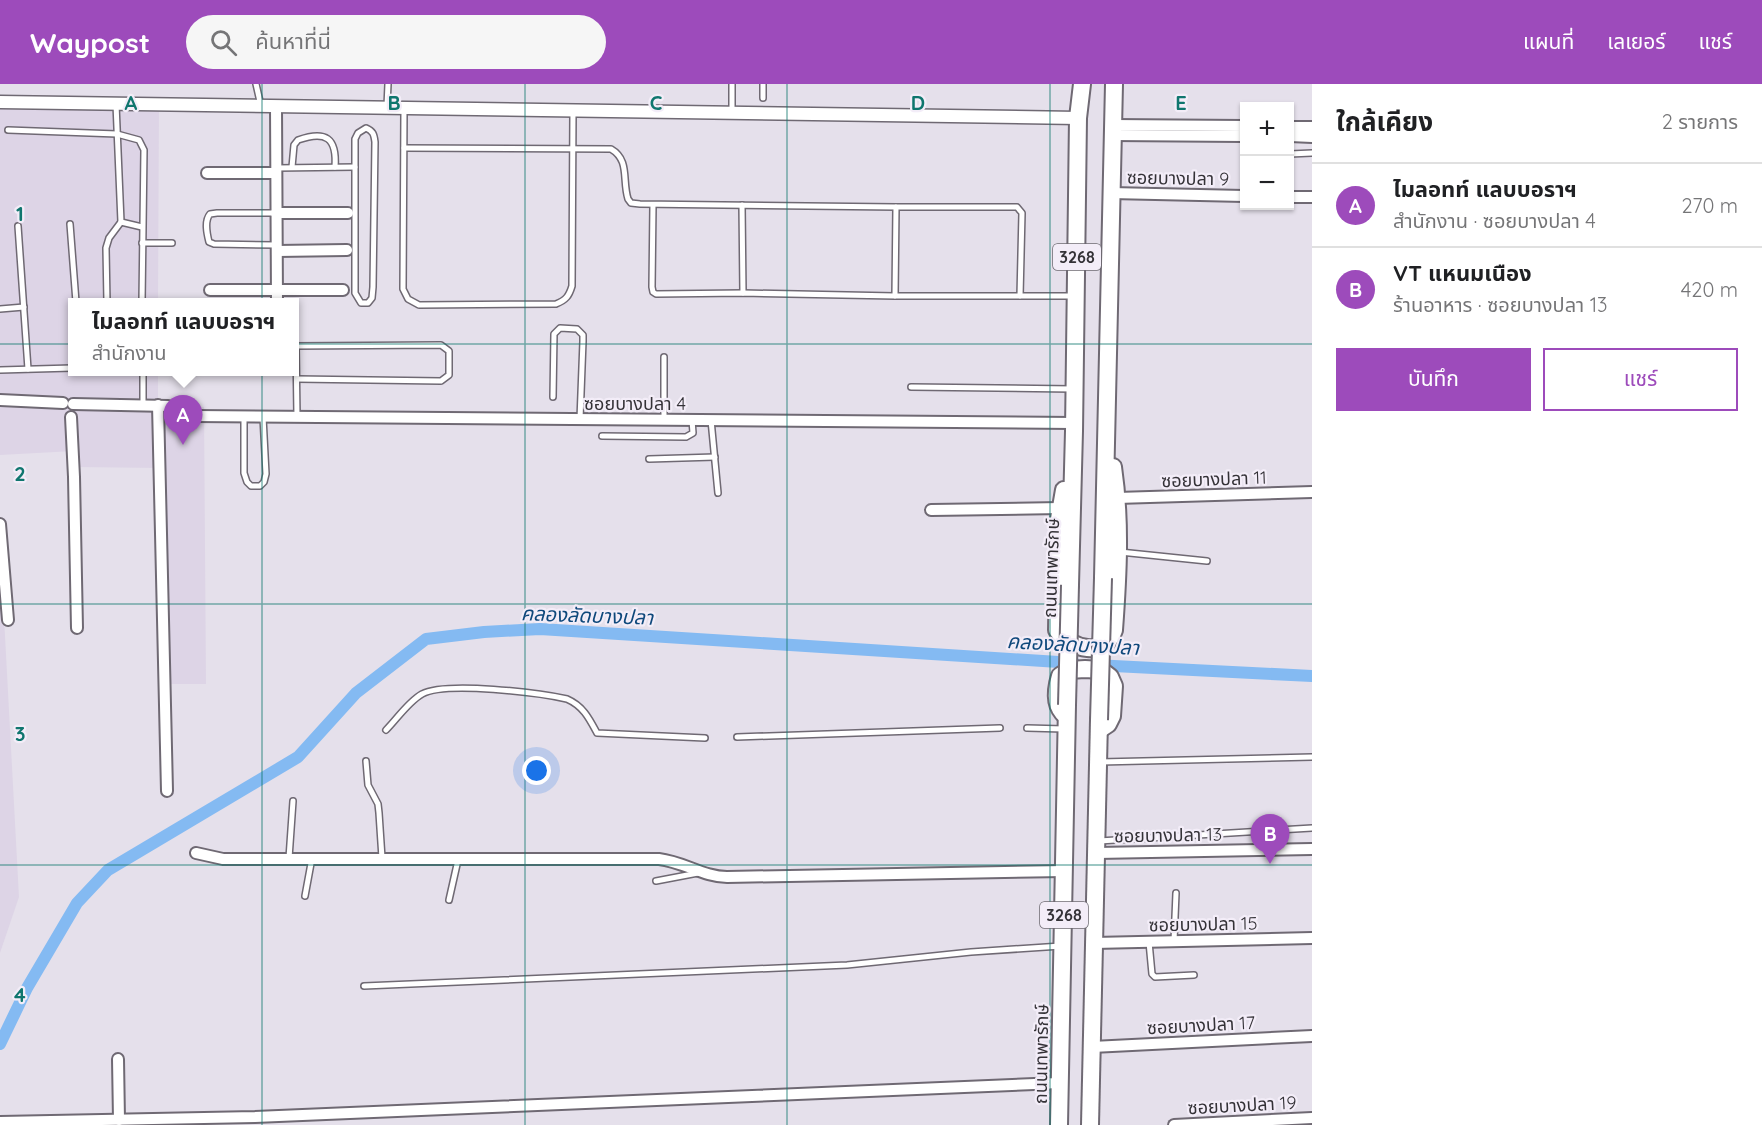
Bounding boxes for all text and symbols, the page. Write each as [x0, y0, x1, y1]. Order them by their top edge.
search box [186, 15, 606, 69]
text: Waypost [30, 25, 150, 60]
icon: search [207, 26, 240, 59]
text: ค้นหาที่นี่ [255, 27, 331, 55]
text: แผนที่ [1523, 28, 1574, 54]
text: เลเยอร์ [1607, 28, 1666, 54]
text: แชร์ [1699, 28, 1732, 54]
text: A [125, 90, 138, 115]
text: B [387, 90, 401, 115]
text: C [650, 90, 663, 115]
text: D [911, 90, 925, 115]
text: E [1175, 90, 1187, 115]
map controls [1240, 102, 1294, 210]
button: + [1240, 102, 1294, 156]
text: ใกล้เคียง [1336, 105, 1433, 138]
text: 2 รายการ [1662, 109, 1738, 134]
button: − [1240, 156, 1294, 210]
street label: ซอยบางปลา 9 [1127, 166, 1229, 190]
text: ไมลอทท์ แลบบอราฯ [1393, 175, 1577, 203]
text: A [1349, 193, 1362, 218]
text: 270 m [1681, 193, 1738, 218]
text: 1 [16, 201, 24, 226]
text: สำนักงาน · ซอยบางปลา 4 [1393, 208, 1596, 233]
road number: 3268 [1053, 244, 1101, 270]
text: VT แหนมเนือง [1393, 259, 1532, 287]
text: B [1349, 277, 1362, 302]
text: 420 m [1681, 277, 1738, 302]
text: ร้านอาหาร · ซอยบางปลา 13 [1393, 292, 1608, 317]
popup [68, 298, 299, 376]
text: ไมลอทท์ แลบบอราฯ [92, 307, 275, 335]
text: สำนักงาน [92, 340, 167, 365]
button: บันทึก [1336, 348, 1531, 411]
button: แชร์ [1543, 348, 1738, 411]
street label: ซอยบางปลา 4 [584, 392, 686, 415]
pin: A [164, 396, 202, 445]
text: 2 [14, 461, 26, 486]
street label: ซอยบางปลา 11 [1161, 466, 1267, 492]
street label: ถนนเทพารักษ์ [1038, 518, 1064, 618]
water label: คลองลัดบางปลา [520, 600, 654, 630]
water label: คลองลัดบางปลา [1006, 628, 1141, 660]
text: 3 [15, 721, 25, 746]
your location [522, 756, 551, 785]
pin: B [1250, 814, 1290, 864]
street label: ซอยบางปลา 13 [1114, 823, 1222, 847]
road number: 3268 [1040, 902, 1088, 928]
street label: ซอยบางปลา 15 [1148, 912, 1258, 936]
text: 4 [14, 982, 26, 1007]
street label: ถนนเทพารักษ์ [1029, 1004, 1053, 1104]
street label: ซอยบางปลา 17 [1146, 1011, 1256, 1039]
street label: ซอยบางปลา 19 [1187, 1091, 1297, 1119]

